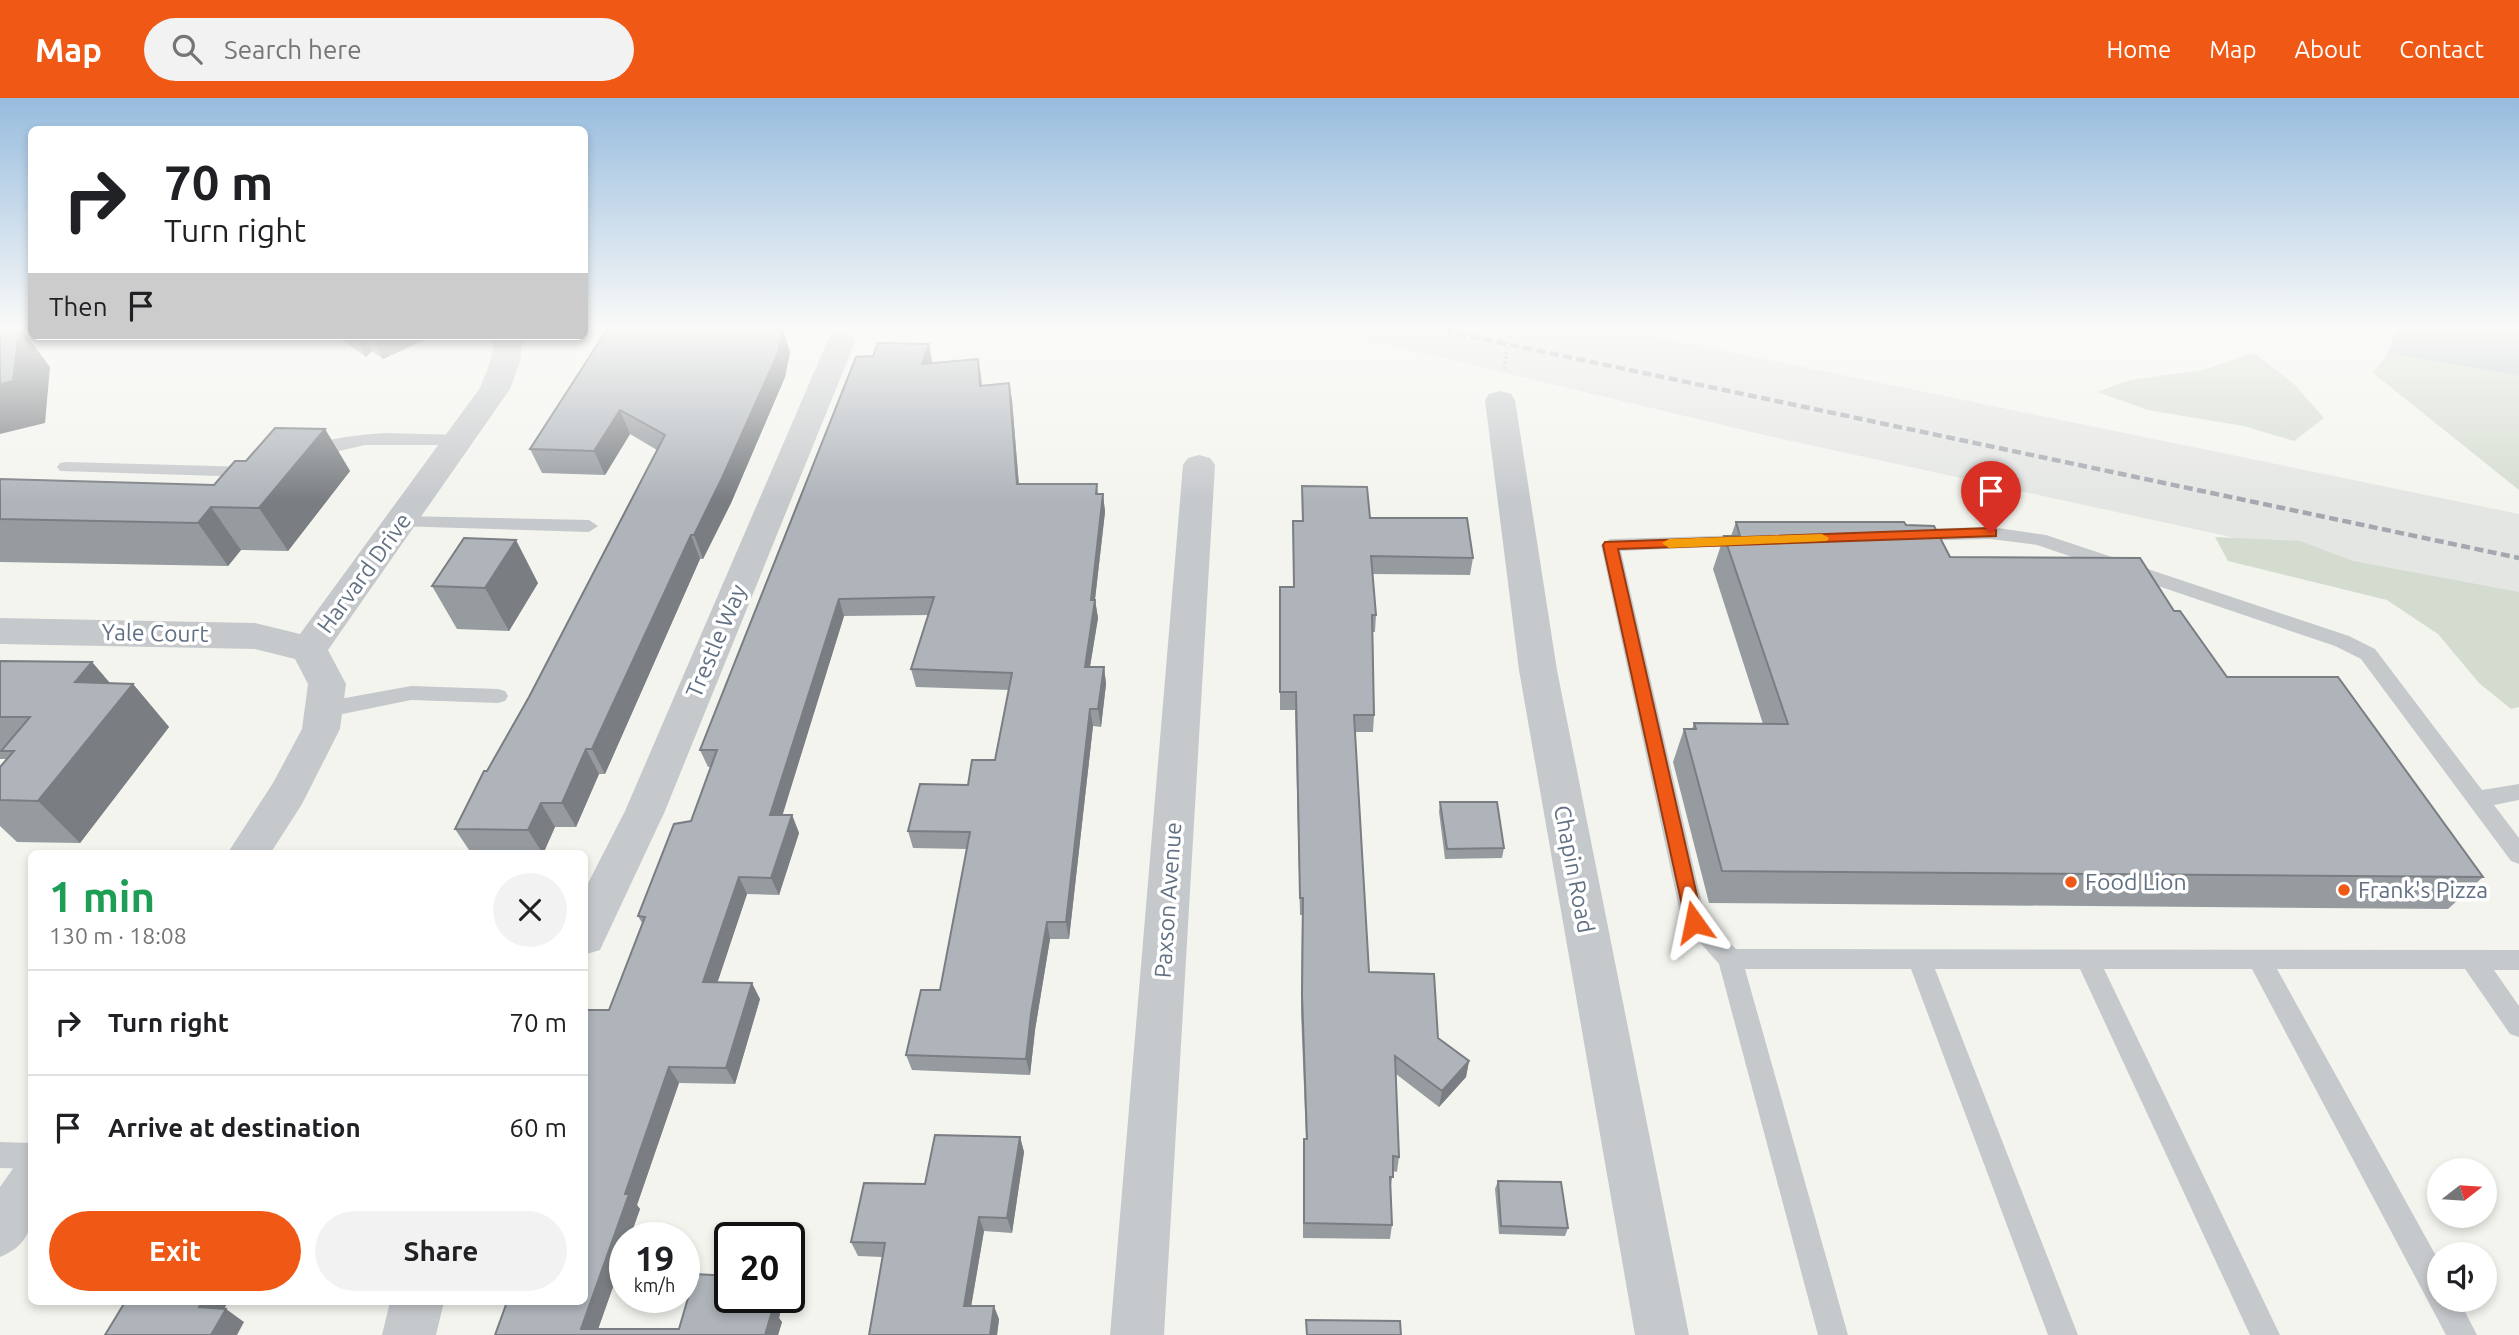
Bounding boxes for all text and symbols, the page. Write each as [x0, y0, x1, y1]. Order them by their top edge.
search box [144, 18, 634, 81]
icon: search [168, 30, 206, 68]
text: Map [35, 31, 102, 68]
text: Search here [224, 35, 362, 64]
text: Home [2106, 36, 2171, 63]
text: Map [2209, 36, 2256, 63]
text: About [2294, 36, 2361, 63]
text: Contact [2399, 36, 2484, 63]
icon: right [49, 154, 140, 245]
text: 70 m [164, 154, 273, 209]
text: Turn right [164, 212, 306, 248]
icon: arrive [122, 287, 160, 325]
text: Then [49, 292, 108, 321]
pin [1961, 461, 2021, 533]
icon: arrive [1972, 472, 2010, 510]
street label: Harvard Drive [312, 508, 415, 637]
street label: Trestle Way [681, 581, 751, 701]
street label: Yale Court [101, 619, 209, 646]
street label: Chapin Road [1550, 803, 1599, 935]
street label: Paxson Avenue [1150, 821, 1185, 979]
place label: Food Lion [2085, 869, 2187, 894]
text: 1 min [49, 873, 155, 920]
button: close [493, 873, 567, 947]
marker: Food Lion [2063, 874, 2079, 890]
place label: Frank's Pizza [2358, 877, 2488, 902]
marker: Frank's Pizza [2336, 882, 2352, 898]
position arrow [1657, 885, 1731, 959]
text: 130 m · 18:08 [49, 923, 187, 948]
icon: right [49, 1004, 87, 1042]
text: Turn right [108, 1008, 229, 1037]
text: 70 m [509, 1008, 567, 1037]
icon: arrive [49, 1109, 87, 1147]
text: Arrive at destination [108, 1113, 361, 1142]
text: 60 m [509, 1113, 567, 1142]
north arrow [2427, 1158, 2497, 1228]
map controls [2427, 1158, 2497, 1312]
button: Exit [49, 1211, 301, 1291]
button: Share [315, 1211, 567, 1291]
speed limit sign: 20 [714, 1222, 805, 1313]
text: 19 [635, 1238, 674, 1278]
button: sound [2427, 1242, 2497, 1312]
text: km/h [634, 1275, 675, 1295]

